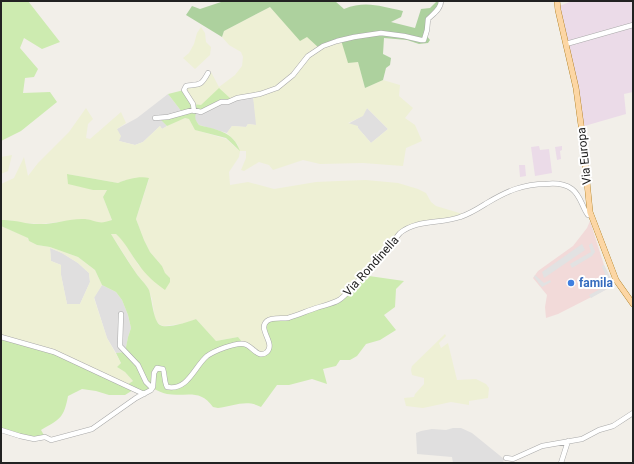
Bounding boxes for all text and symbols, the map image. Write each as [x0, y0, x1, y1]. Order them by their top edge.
street label: Via Europa [574, 127, 594, 185]
street label: Via Rondinella [340, 233, 402, 299]
place label: famila [579, 276, 613, 290]
marker: famila [566, 278, 576, 288]

